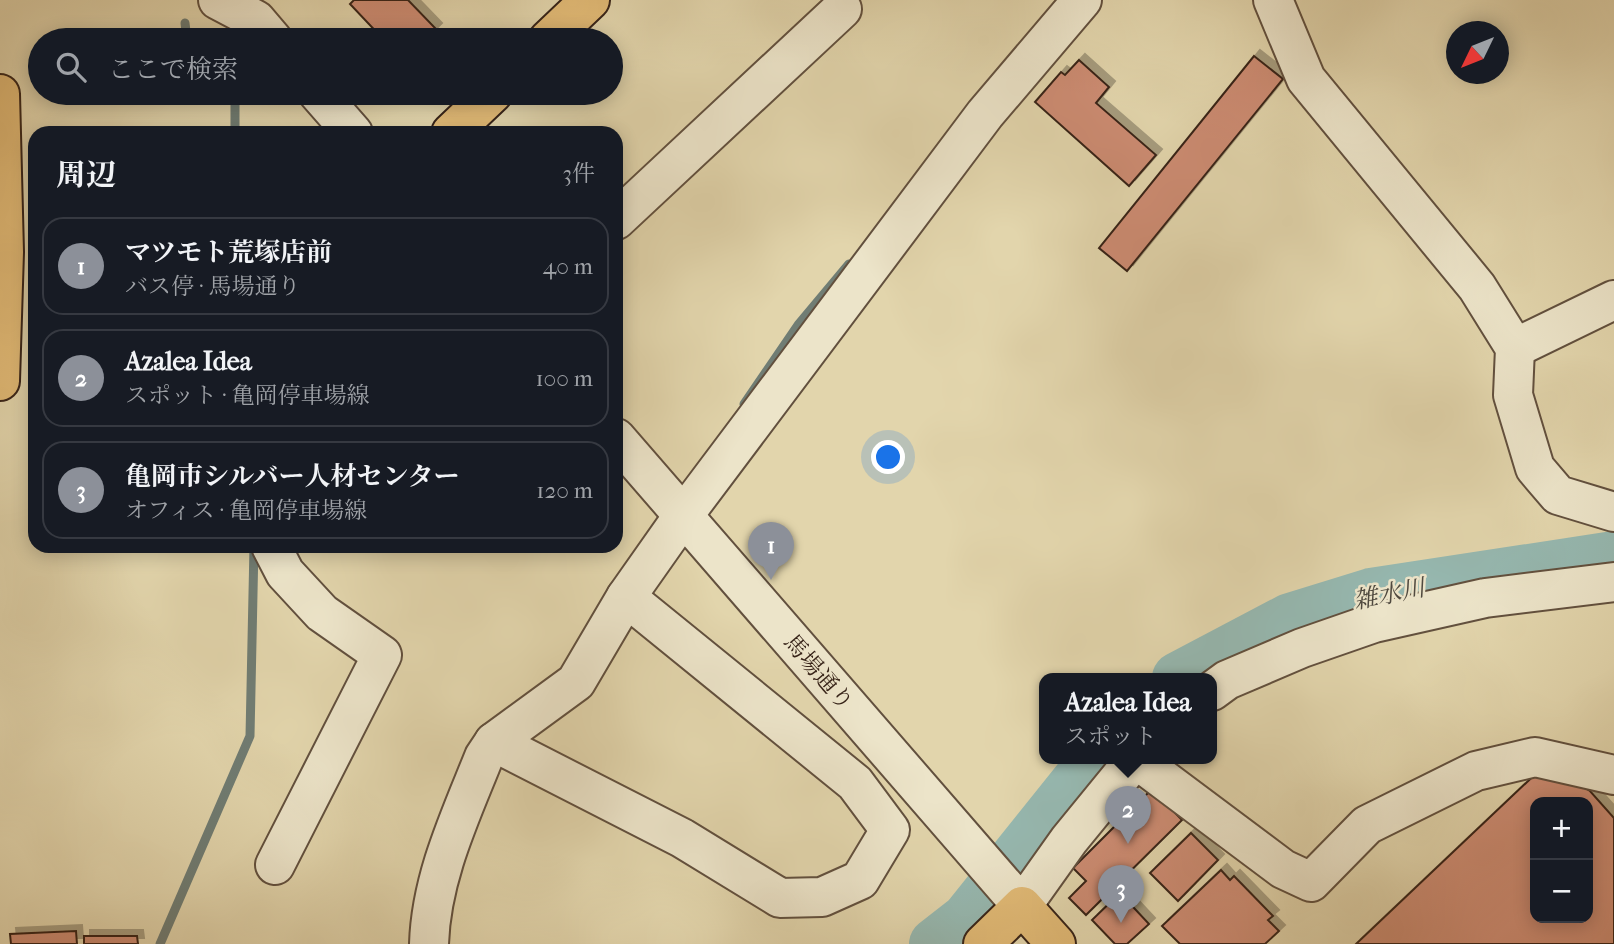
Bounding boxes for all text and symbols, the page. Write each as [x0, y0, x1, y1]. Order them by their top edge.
north arrow [1446, 21, 1509, 84]
search box [28, 28, 623, 105]
icon: search [52, 48, 90, 86]
text: ここで検索 [108, 54, 238, 85]
text: 周辺 [56, 158, 116, 193]
text: 3件 [563, 160, 595, 187]
text: マツモト荒塚店前 [125, 237, 332, 268]
text: 1 [77, 253, 85, 280]
text: 40 m [543, 253, 593, 280]
text: バス停 · 馬場通り [125, 273, 301, 300]
text: Azalea Idea [125, 346, 252, 377]
text: 2 [75, 365, 87, 392]
text: 100 m [535, 365, 593, 392]
text: スポット · 亀岡停車場線 [125, 382, 370, 409]
your location [871, 440, 905, 474]
text: 亀岡市シルバー人材センター [125, 461, 460, 492]
text: 3 [76, 477, 86, 504]
text: 120 m [536, 477, 593, 504]
text: オフィス · 亀岡停車場線 [125, 497, 367, 524]
pin: 1 [748, 522, 794, 580]
water label: 雑水川 [1351, 573, 1430, 615]
street label: 馬場通り [778, 629, 859, 716]
popup [1039, 673, 1217, 764]
text: Azalea Idea [1065, 687, 1191, 718]
text: スポット [1065, 723, 1157, 750]
pin: 2 [1105, 786, 1151, 844]
map controls [1530, 797, 1593, 923]
button: + [1530, 797, 1593, 860]
button: − [1530, 860, 1593, 923]
pin: 3 [1098, 865, 1144, 923]

